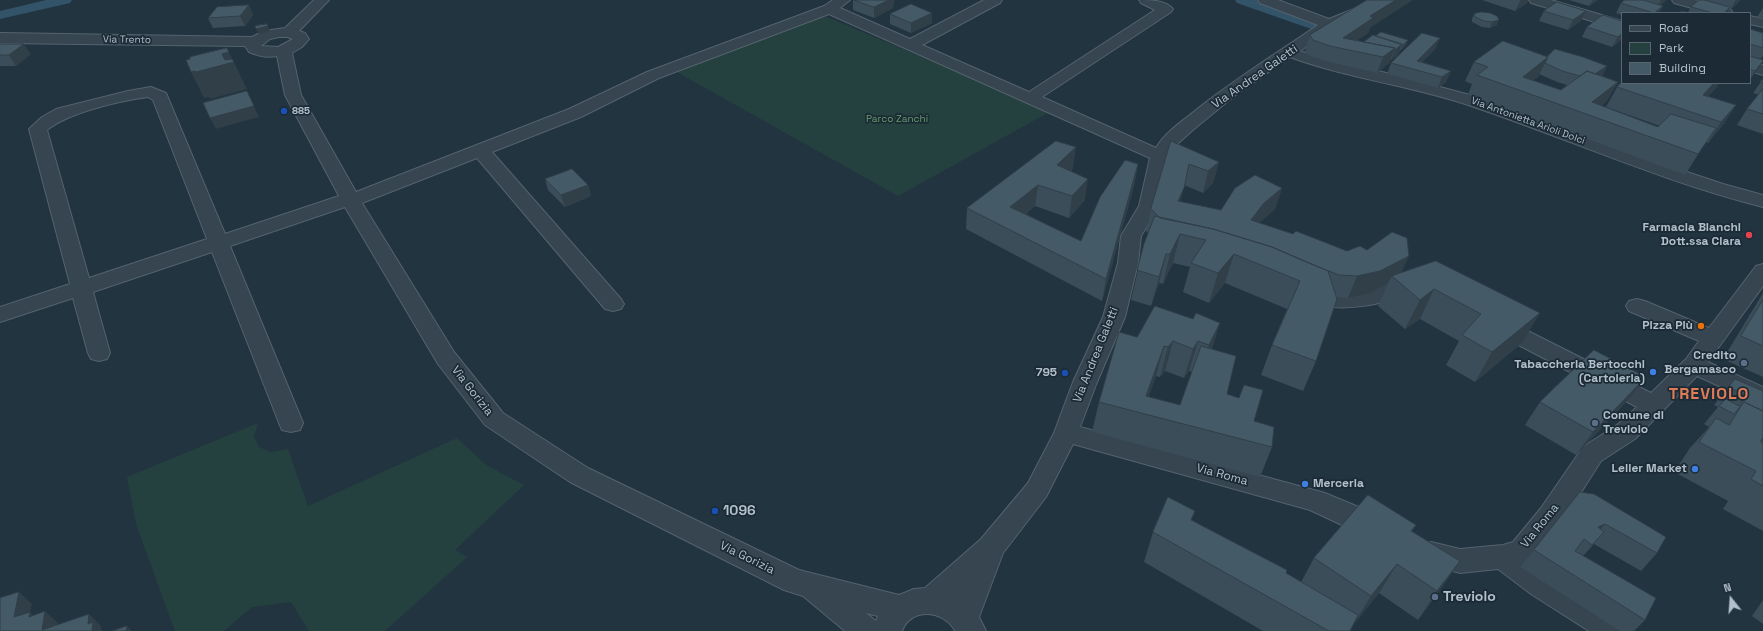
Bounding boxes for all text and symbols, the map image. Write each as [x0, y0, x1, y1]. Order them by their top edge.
legend [1621, 12, 1751, 84]
text: Road [1659, 20, 1688, 36]
street label: Via Trento [103, 34, 151, 46]
text: Park [1659, 40, 1684, 56]
street label: Via Andrea Galetti [1209, 42, 1301, 112]
text: Building [1659, 60, 1706, 76]
street label: Via Antonietta Arioli Dolci [1469, 95, 1587, 147]
place label: 885 [292, 105, 310, 117]
marker: 885 [279, 106, 289, 116]
park label: Parco Zanchi [866, 113, 928, 125]
place label: Farmacia Bianchi Dott.ssa Clara [1643, 221, 1741, 249]
marker: Farmacia Bianchi Dott.ssa Clara [1744, 230, 1754, 240]
street label: Via Andrea Galetti [1070, 305, 1122, 405]
place label: Pizza Più [1642, 319, 1693, 333]
marker: Pizza Più [1696, 321, 1706, 331]
place label: Credito Bergamasco [1664, 349, 1736, 377]
place label: Tabaccheria Bertocchi (Cartoleria) [1514, 358, 1645, 386]
marker: Credito Bergamasco [1739, 358, 1749, 368]
street label: Via Gorizia [448, 363, 496, 419]
place label: 795 [1036, 366, 1057, 380]
marker: Tabaccheria Bertocchi (Cartoleria) [1648, 367, 1658, 377]
marker: 795 [1060, 368, 1070, 378]
district label: TREVIOLO [1669, 385, 1749, 405]
place label: Comune di Treviolo [1603, 409, 1664, 437]
marker: Comune di Treviolo [1590, 418, 1600, 428]
street label: Via Roma [1195, 461, 1249, 489]
place label: Leller Market [1612, 462, 1687, 476]
marker: Leller Market [1690, 464, 1700, 474]
place label: Merceria [1313, 477, 1364, 491]
marker: Merceria [1300, 479, 1310, 489]
street label: Via Roma [1518, 501, 1562, 551]
place label: 1096 [723, 503, 756, 519]
marker: 1096 [710, 506, 720, 516]
street label: Via Gorizia [717, 539, 777, 577]
north arrow [1711, 579, 1751, 619]
text: N [1722, 580, 1733, 595]
place label: Treviolo [1443, 589, 1496, 605]
marker: Treviolo [1430, 592, 1440, 602]

